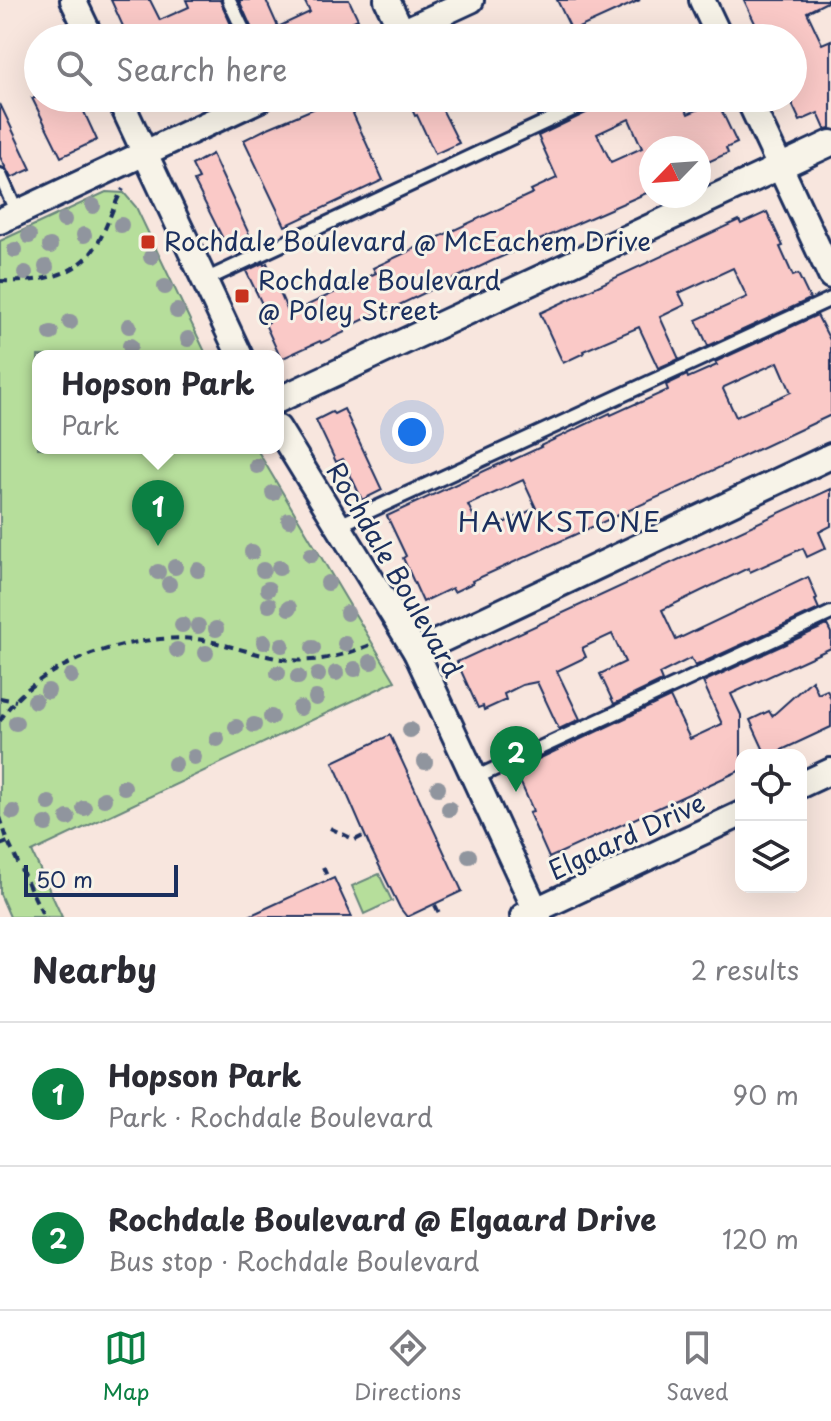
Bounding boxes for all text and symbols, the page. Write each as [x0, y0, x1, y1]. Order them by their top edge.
search box [24, 24, 807, 112]
icon: search [52, 46, 96, 90]
text: Search here [116, 46, 288, 91]
north arrow [639, 136, 711, 208]
place label: Rochdale Boulevard @ McEachem Drive [164, 221, 651, 260]
marker: Rochdale Boulevard @ McEachem Drive [139, 233, 157, 251]
place label: Rochdale Boulevard @ Poley Street [258, 260, 501, 329]
marker: Rochdale Boulevard @ Poley Street [233, 287, 251, 305]
popup [32, 350, 284, 454]
text: Hopson Park [61, 360, 255, 405]
text: Park [61, 405, 119, 444]
your location [392, 412, 432, 452]
street label: Rochdale Boulevard [318, 454, 473, 684]
pin: 1 [132, 480, 184, 546]
district label: HAWKSTONE [458, 499, 662, 542]
pin: 2 [490, 726, 542, 792]
map controls [735, 749, 807, 893]
button: locate [735, 749, 807, 821]
street label: Elgaard Drive [542, 782, 711, 889]
button: layers [735, 821, 807, 893]
scale bar [24, 861, 178, 897]
text: 50 m [36, 862, 93, 895]
text: Nearby [32, 943, 157, 995]
text: 2 results [691, 950, 799, 989]
text: Hopson Park [108, 1052, 301, 1097]
text: 1 [52, 1075, 64, 1114]
text: 90 m [732, 1075, 799, 1114]
text: Park · Rochdale Boulevard [108, 1097, 433, 1136]
text: Rochdale Boulevard @ Elgaard Drive [108, 1196, 657, 1241]
text: 2 [49, 1219, 67, 1258]
text: 120 m [722, 1219, 799, 1258]
text: Bus stop · Rochdale Boulevard [108, 1241, 480, 1280]
tab: Map [102, 1326, 149, 1407]
tab: Directions [354, 1326, 461, 1407]
tab: Saved [666, 1326, 729, 1407]

